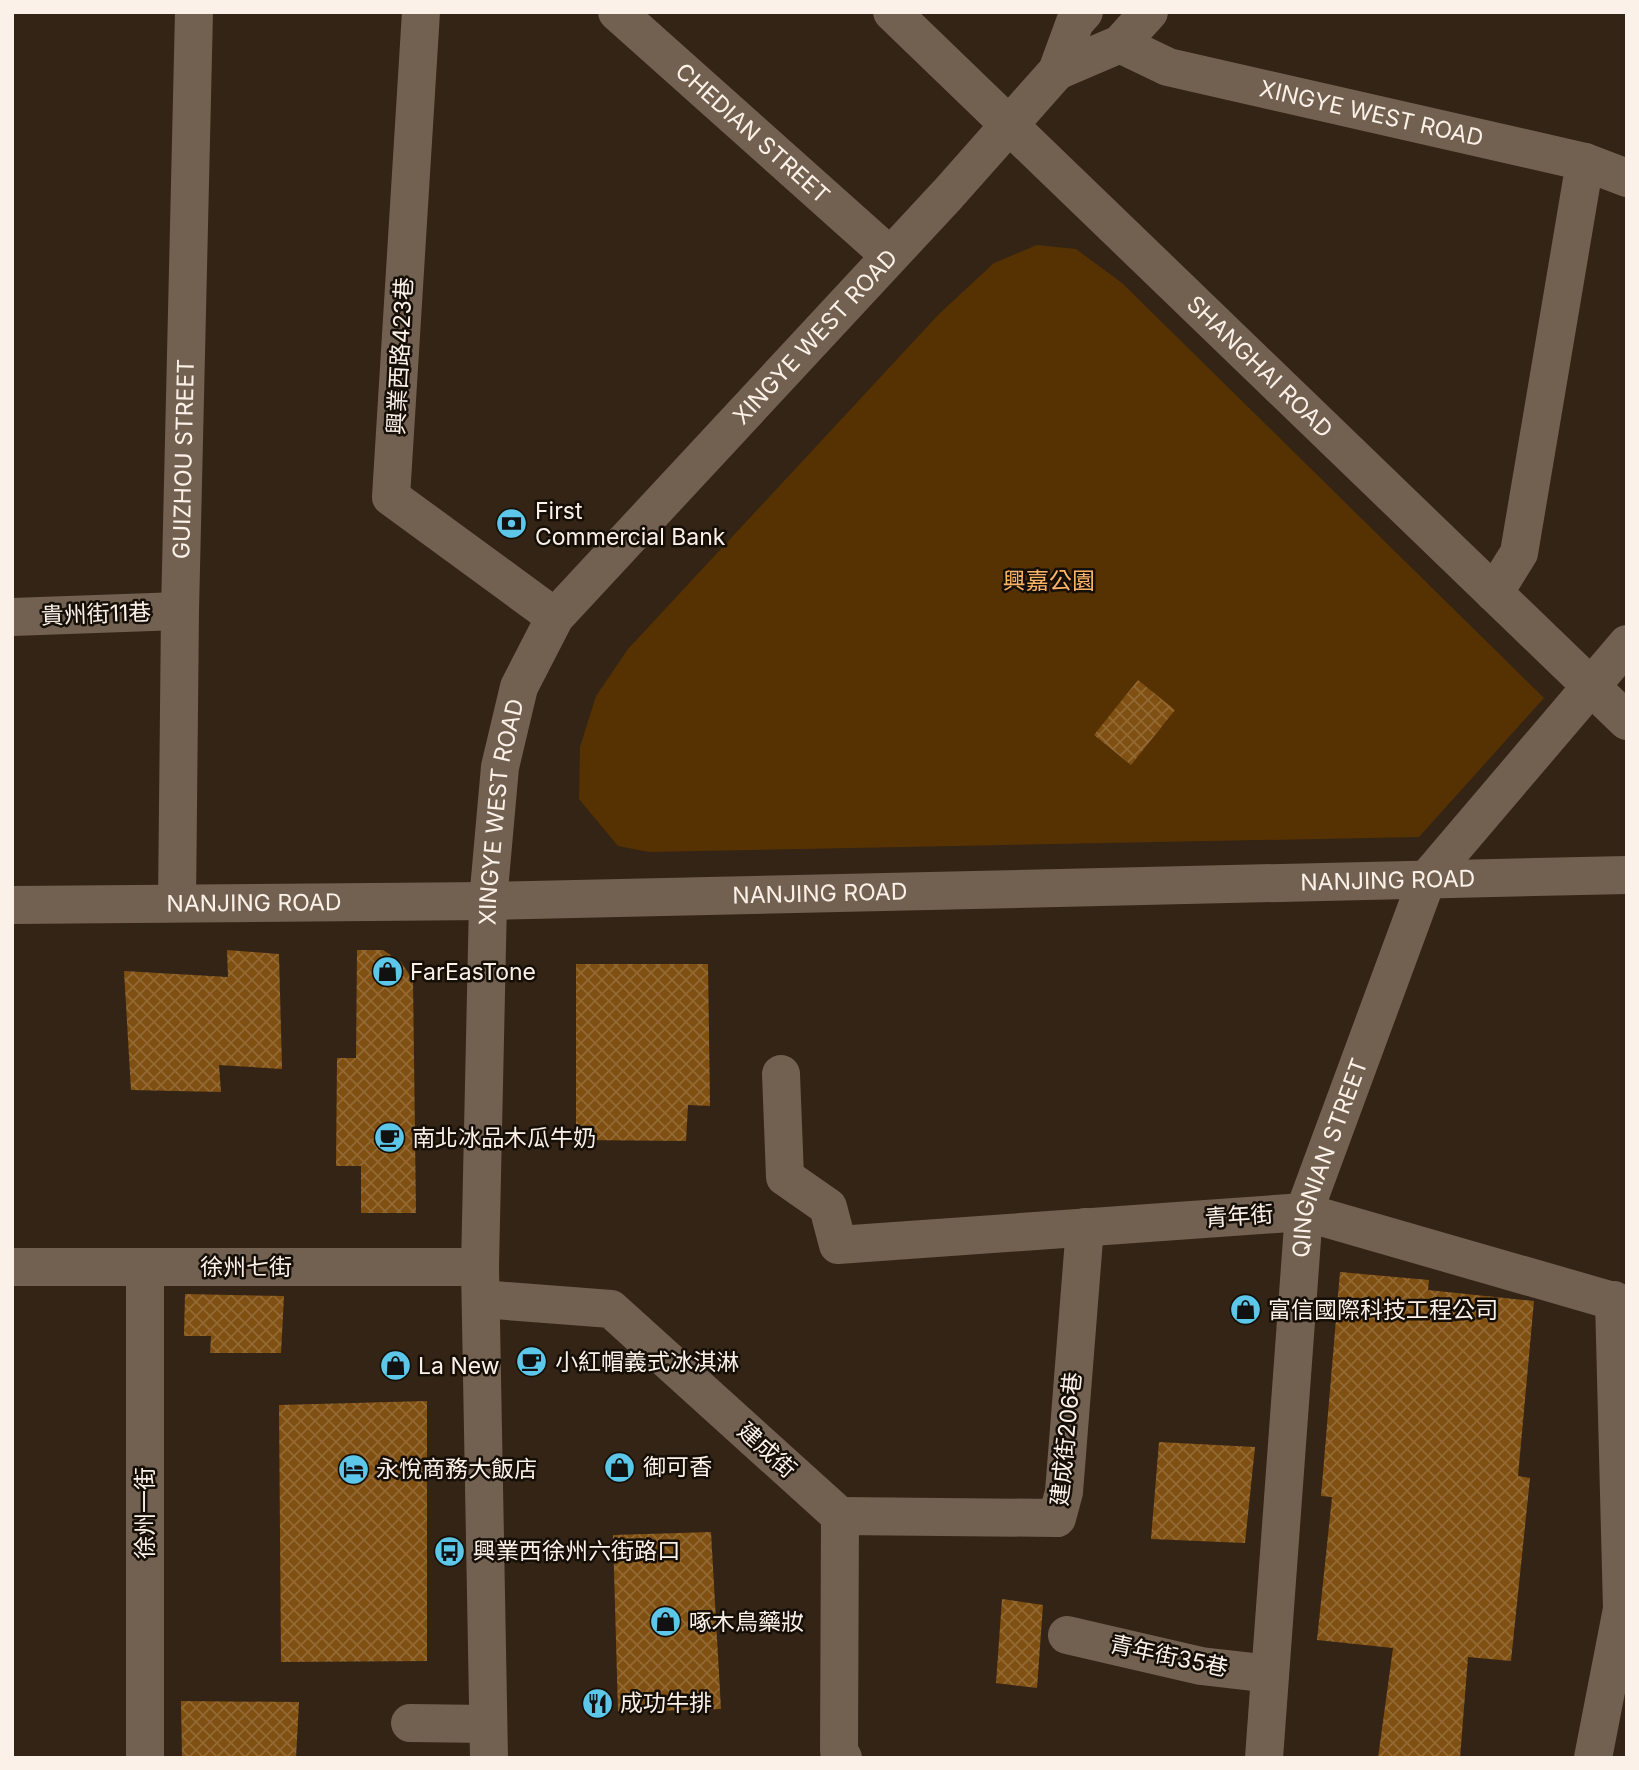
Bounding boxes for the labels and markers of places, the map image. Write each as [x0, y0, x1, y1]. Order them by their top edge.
place label: First Commercial Bank [535, 497, 726, 551]
bank icon: First Commercial Bank [495, 507, 529, 541]
shop icon: FarEasTone [370, 955, 404, 989]
place label: FarEasTone [410, 958, 536, 986]
cafe icon: 南北冰品木瓜牛奶 [372, 1121, 406, 1155]
place label: 南北冰品木瓜牛奶 [412, 1124, 596, 1152]
shop icon: 富信國際科技工程公司 [1228, 1293, 1262, 1327]
place label: 富信國際科技工程公司 [1268, 1296, 1498, 1324]
cafe icon: 小紅帽義式冰淇淋 [515, 1345, 549, 1379]
place label: 小紅帽義式冰淇淋 [555, 1348, 739, 1376]
shop icon: La New [378, 1349, 412, 1383]
place label: La New [418, 1352, 500, 1380]
shop icon: 御可香 [603, 1450, 637, 1484]
hotel icon: 永悅商務大飯店 [336, 1452, 370, 1486]
place label: 御可香 [643, 1453, 712, 1481]
place label: 永悅商務大飯店 [376, 1455, 537, 1483]
bus stop icon: 興業西徐州六街路口 [433, 1534, 467, 1568]
place label: 興業西徐州六街路口 [473, 1537, 680, 1565]
shop icon: 啄木鳥藥妝 [649, 1605, 683, 1639]
place label: 啄木鳥藥妝 [689, 1608, 804, 1636]
restaurant icon: 成功牛排 [580, 1686, 614, 1720]
place label: 成功牛排 [620, 1689, 712, 1717]

